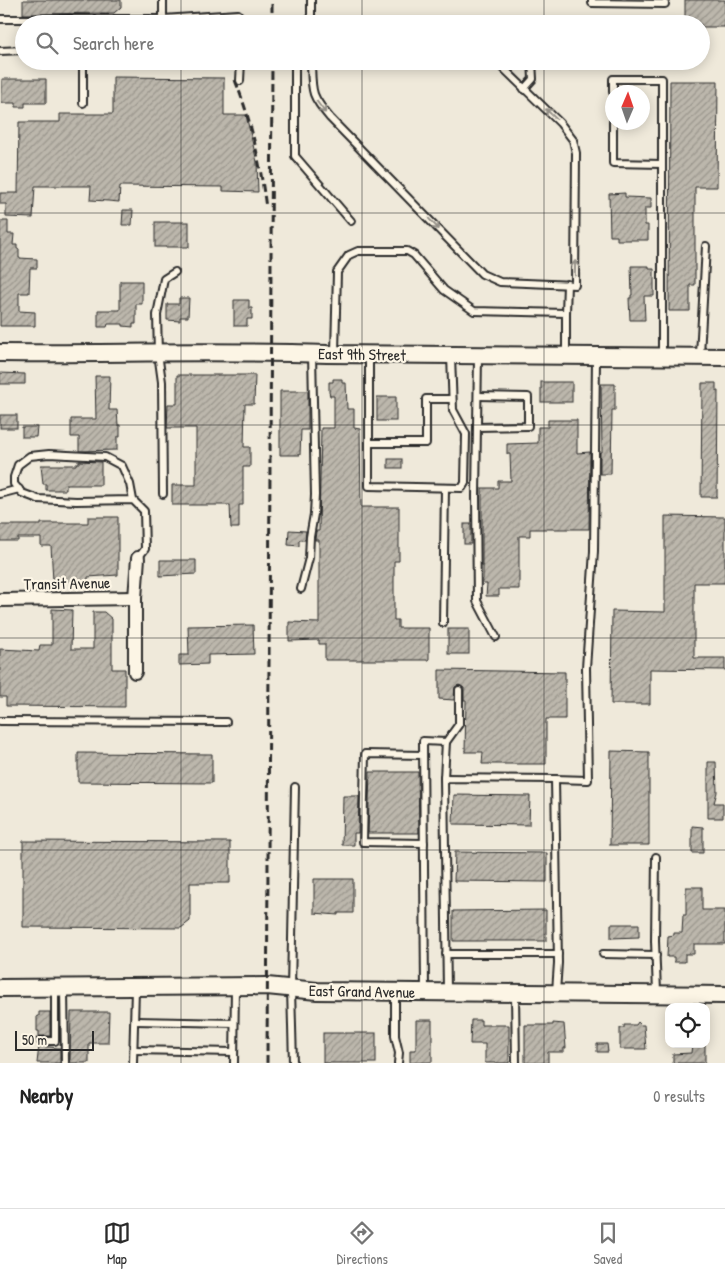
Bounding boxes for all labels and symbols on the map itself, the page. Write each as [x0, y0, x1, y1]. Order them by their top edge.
north arrow [605, 85, 650, 130]
one-way arrow [316, 100, 327, 113]
one-way arrow [545, 108, 557, 120]
one-way arrow [428, 218, 440, 231]
one-way arrow [570, 260, 580, 276]
street label: East 9th Street [318, 342, 407, 366]
street label: Transit Avenue [23, 571, 111, 595]
street label: East Grand Avenue [309, 979, 416, 1003]
scale bar [15, 1028, 94, 1051]

